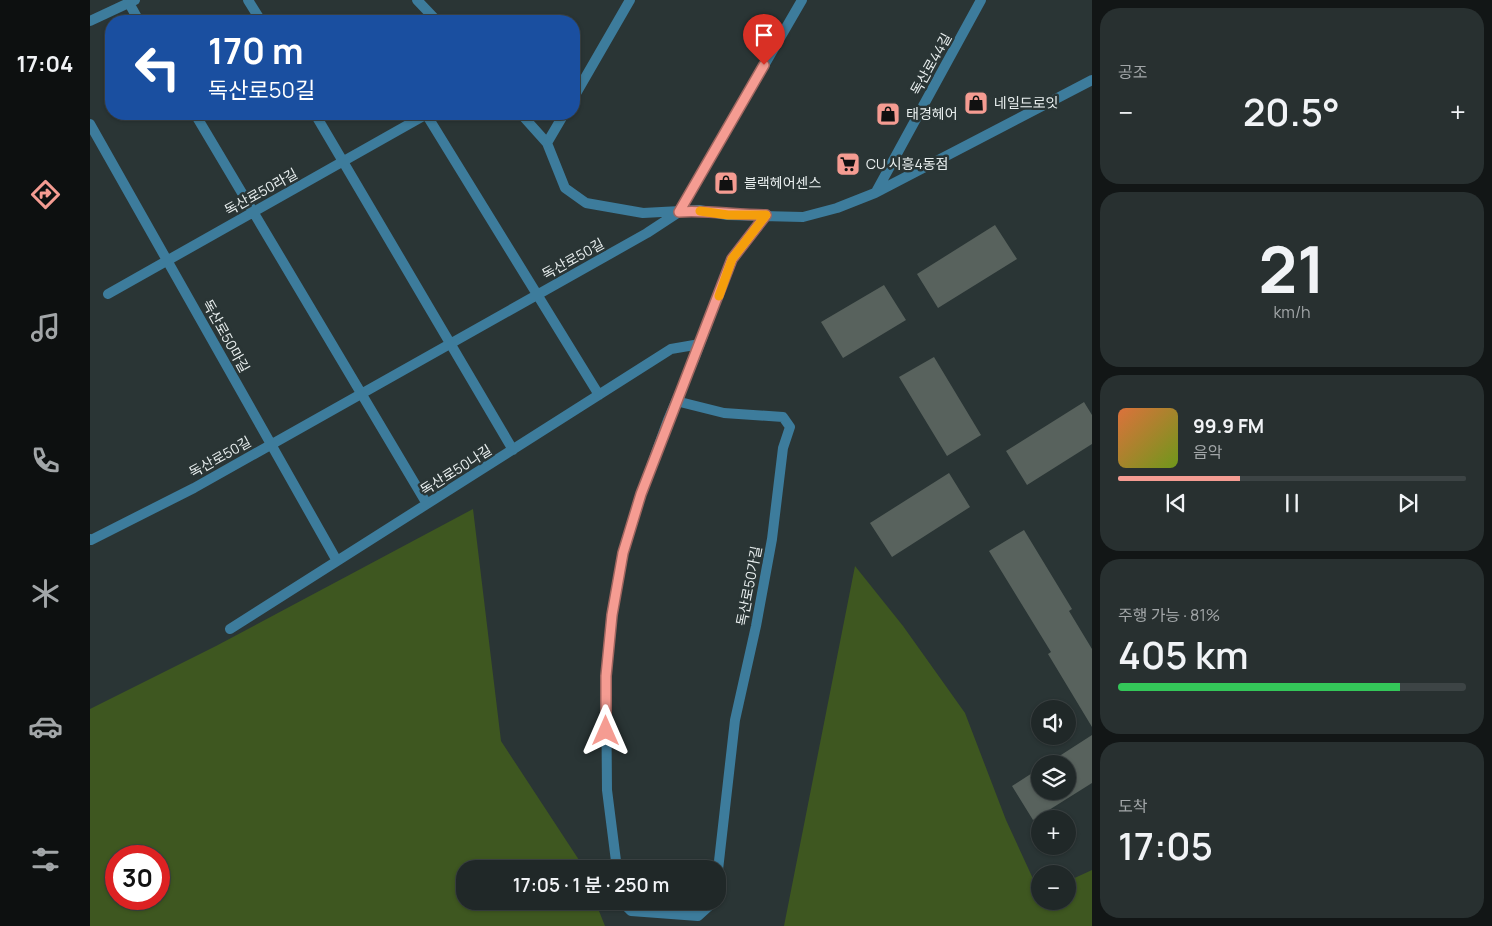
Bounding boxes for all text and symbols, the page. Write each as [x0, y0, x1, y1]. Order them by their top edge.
pin [743, 14, 785, 65]
icon: arrive [750, 21, 778, 49]
text: 170 m [208, 27, 304, 75]
street label: 독산로44길 [906, 29, 955, 98]
icon: left [125, 35, 190, 100]
text: 17:04 [17, 49, 73, 79]
text: 공조 [1118, 61, 1147, 83]
text: 독산로50길 [208, 75, 315, 105]
text: 20.5° [1243, 85, 1340, 137]
shop icon: 네일드로잇 [963, 90, 989, 116]
place label: 네일드로잇 [994, 93, 1058, 112]
text: − [1118, 93, 1133, 131]
text: + [1450, 93, 1466, 131]
shop icon: 태경헤어 [875, 101, 901, 127]
place label: 태경헤어 [906, 104, 958, 123]
supermarket icon: CU 시흥4동점 [835, 151, 861, 177]
place label: CU 시흥4동점 [866, 154, 948, 173]
street label: 독산로50라길 [221, 164, 301, 220]
shop icon: 블랙헤어센스 [713, 170, 739, 196]
place label: 블랙헤어센스 [744, 173, 821, 192]
icon: directions [28, 177, 63, 212]
text: 21 [1258, 224, 1326, 313]
street label: 독산로50길 [538, 234, 607, 283]
street label: 독산로50마길 [198, 296, 254, 376]
text: km/h [1273, 301, 1311, 323]
icon: music [28, 310, 63, 345]
text: 99.9 FM [1193, 413, 1264, 439]
street label: 독산로50길 [185, 432, 254, 481]
street label: 독산로50나길 [416, 440, 495, 499]
text: 음악 [1193, 441, 1222, 463]
icon: phone [28, 443, 63, 478]
icon: previous [1162, 489, 1190, 517]
icon: pause [1278, 489, 1306, 517]
icon: next [1394, 489, 1422, 517]
street label: 독산로50가길 [731, 544, 766, 627]
icon: climate [28, 576, 63, 611]
text: 주행 가능 · 81% [1118, 604, 1220, 626]
text: 405 km [1118, 628, 1249, 680]
map controls [1031, 700, 1076, 910]
button: sound [1031, 700, 1076, 745]
position arrow [579, 704, 631, 756]
icon: car [28, 709, 63, 744]
button: layers [1031, 755, 1076, 800]
text: 도착 [1118, 795, 1147, 817]
button: + [1031, 810, 1076, 855]
text: 17:05 [1118, 819, 1213, 871]
icon: filters [28, 842, 63, 877]
speed limit sign: 30 [105, 845, 170, 910]
button: − [1031, 865, 1076, 910]
text: 17:05 · 1 분 · 250 m [513, 872, 669, 898]

